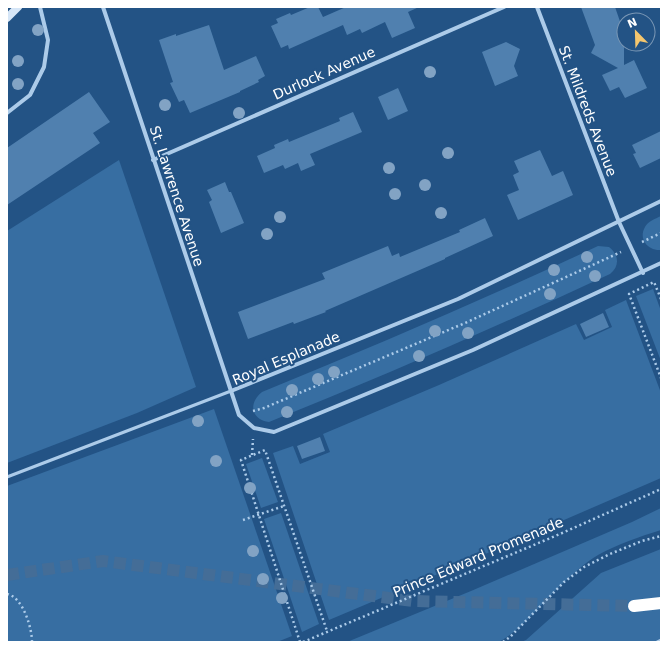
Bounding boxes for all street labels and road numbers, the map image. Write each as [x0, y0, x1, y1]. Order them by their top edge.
street label: Durlock Avenue [270, 43, 378, 103]
street label: St. Mildreds Avenue [556, 43, 620, 179]
street label: St. Lawrence Avenue [147, 124, 207, 268]
street label: Royal Esplanade [230, 328, 342, 388]
street label: Prince Edward Promenade [390, 514, 566, 600]

